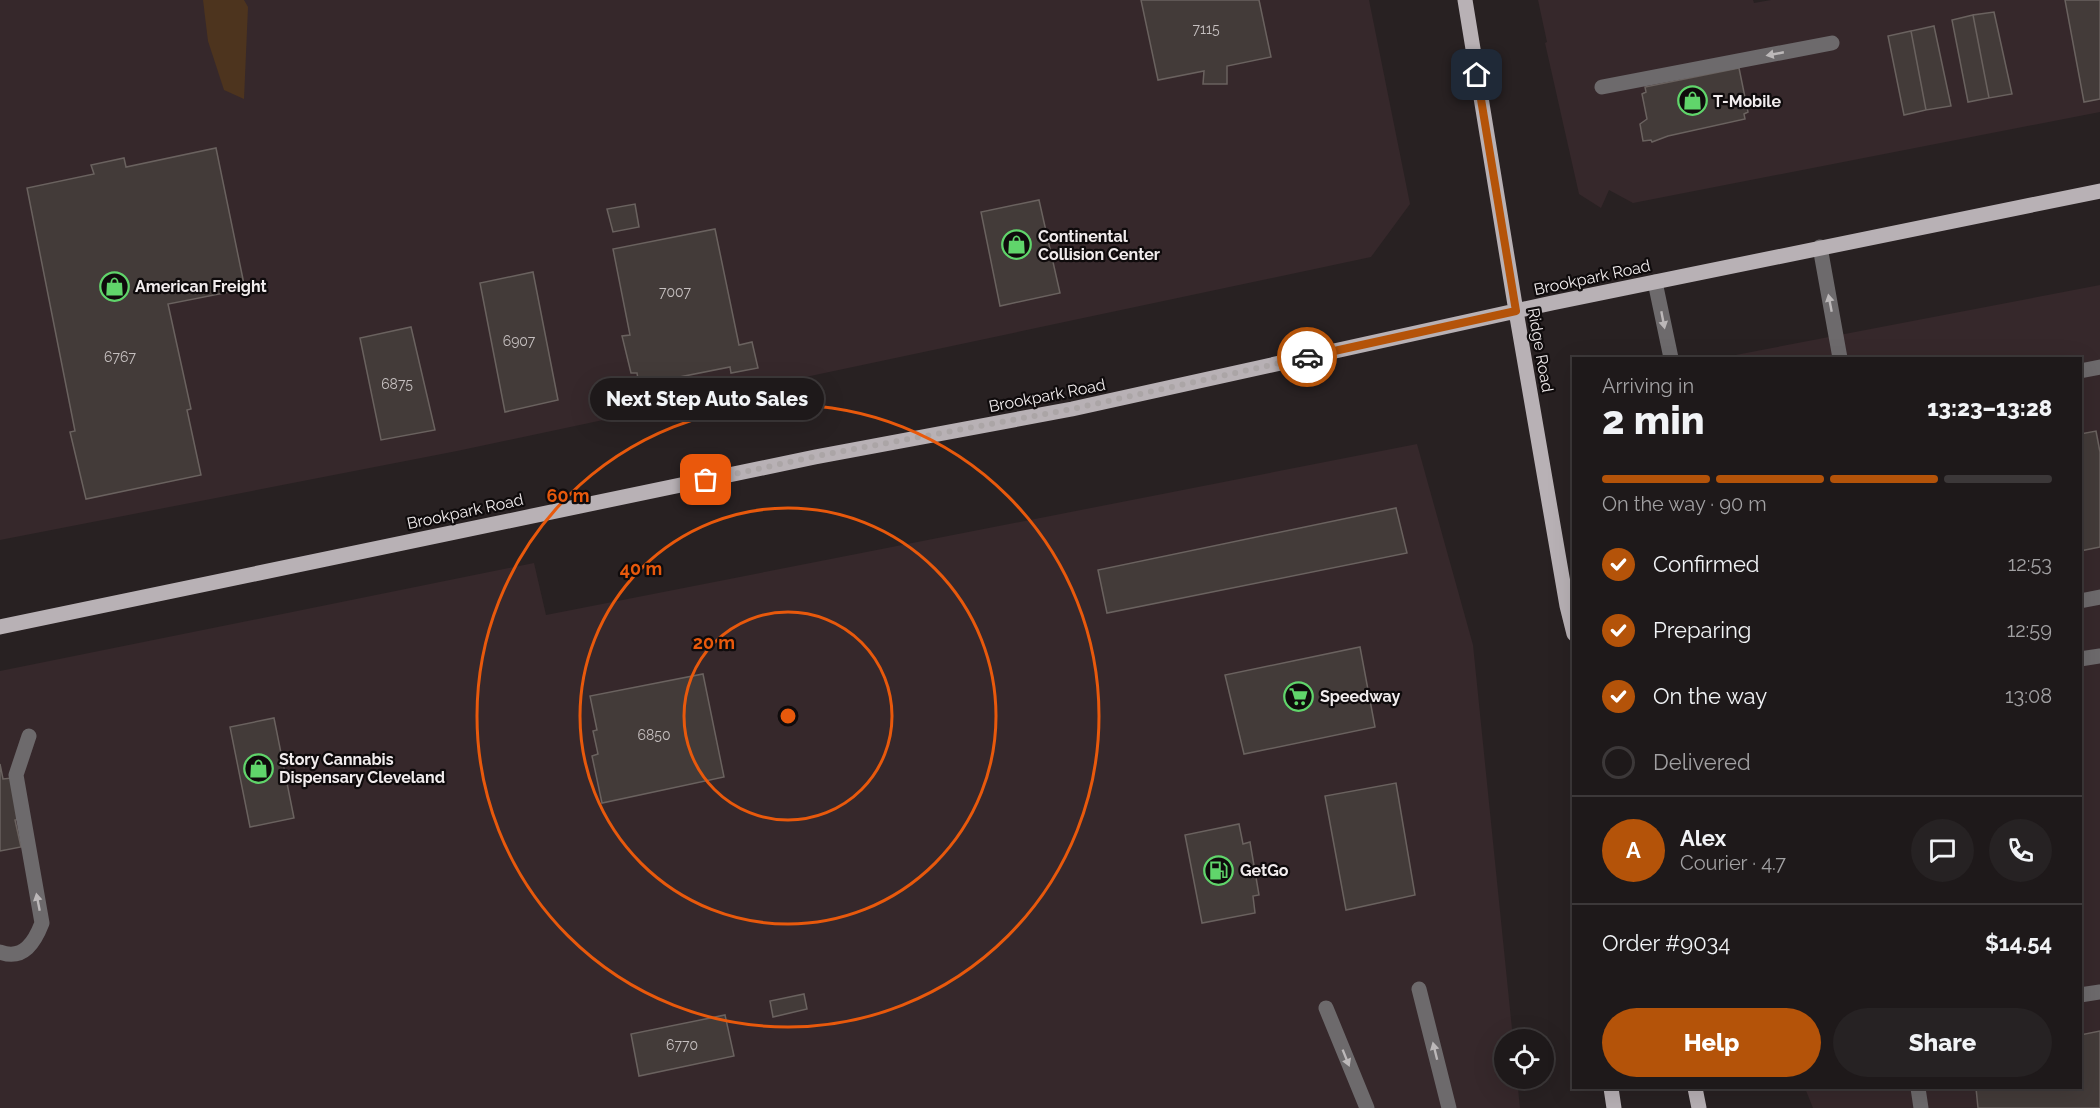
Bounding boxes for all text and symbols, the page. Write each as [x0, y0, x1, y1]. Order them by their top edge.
house number: 7115 [1192, 21, 1220, 37]
pin [1451, 49, 1502, 100]
one-way arrow [1765, 50, 1784, 59]
icon: home [1460, 58, 1493, 91]
shop icon: T-Mobile [1676, 85, 1708, 117]
place label: T-Mobile [1713, 92, 1781, 111]
place label: Continental Collision Center [1038, 227, 1160, 264]
shop icon: Continental Collision Center [1001, 229, 1033, 261]
street label: Brookpark Road [1532, 256, 1652, 299]
shop icon: American Freight [98, 270, 130, 302]
place label: American Freight [135, 277, 267, 296]
house number: 7007 [659, 284, 691, 300]
one-way arrow [1825, 293, 1834, 312]
street label: Ridge Road [1524, 306, 1557, 394]
one-way arrow [1659, 311, 1668, 330]
courier [1277, 327, 1337, 387]
house number: 6907 [503, 333, 536, 349]
icon: car [1291, 341, 1324, 374]
house number: 6767 [104, 349, 136, 365]
text: Arriving in [1602, 374, 1694, 398]
street label: Brookpark Road [987, 375, 1107, 416]
house number: 6875 [381, 376, 413, 392]
callout: Next Step Auto Sales [589, 378, 823, 420]
text: Next Step Auto Sales [606, 387, 808, 411]
text: 13:23–13:28 [1927, 395, 2052, 421]
text: 2 min [1602, 397, 1705, 443]
pin [680, 454, 731, 505]
icon: bag [689, 463, 722, 496]
text: 60 m [546, 485, 590, 506]
street label: Brookpark Road [405, 490, 525, 533]
text: On the way · 90 m [1602, 492, 1767, 516]
icon: check [1602, 548, 1635, 581]
text: Confirmed [1653, 551, 1760, 577]
text: 12:53 [2008, 552, 2052, 576]
text: 40 m [620, 558, 662, 579]
icon: check [1602, 614, 1635, 647]
text: Preparing [1653, 617, 1751, 643]
text: 12:59 [2007, 618, 2052, 642]
text: 20 m [693, 632, 735, 653]
supermarket icon: Speedway [1283, 680, 1315, 712]
icon: check [1602, 680, 1635, 713]
text: On the way [1653, 683, 1767, 709]
text: 13:08 [2005, 684, 2052, 708]
place label: Speedway [1320, 687, 1400, 706]
centre of rings [778, 706, 798, 726]
house number: 6850 [638, 727, 670, 743]
text: Delivered [1653, 749, 1751, 775]
place label: Story Cannabis Dispensary Cleveland [279, 750, 445, 787]
shop icon: Story Cannabis Dispensary Cleveland [242, 752, 274, 784]
button: chat [1911, 819, 1974, 882]
button: phone [1989, 819, 2052, 882]
text: Alex [1680, 825, 1726, 851]
text: A [1626, 837, 1641, 863]
text: Courier · 4.7 [1680, 851, 1786, 875]
fuel station icon: GetGo [1203, 854, 1235, 886]
place label: GetGo [1240, 861, 1289, 880]
one-way arrow [33, 892, 42, 911]
text: Order #9034 [1602, 930, 1730, 956]
text: $14.54 [1985, 930, 2052, 956]
button: Help [1602, 1008, 1821, 1077]
button: Share [1833, 1008, 2052, 1077]
map controls [1494, 1029, 1554, 1089]
button: locate [1494, 1029, 1554, 1089]
house number: 6770 [666, 1037, 698, 1053]
one-way arrow [1429, 1042, 1439, 1060]
one-way arrow [1342, 1049, 1351, 1067]

